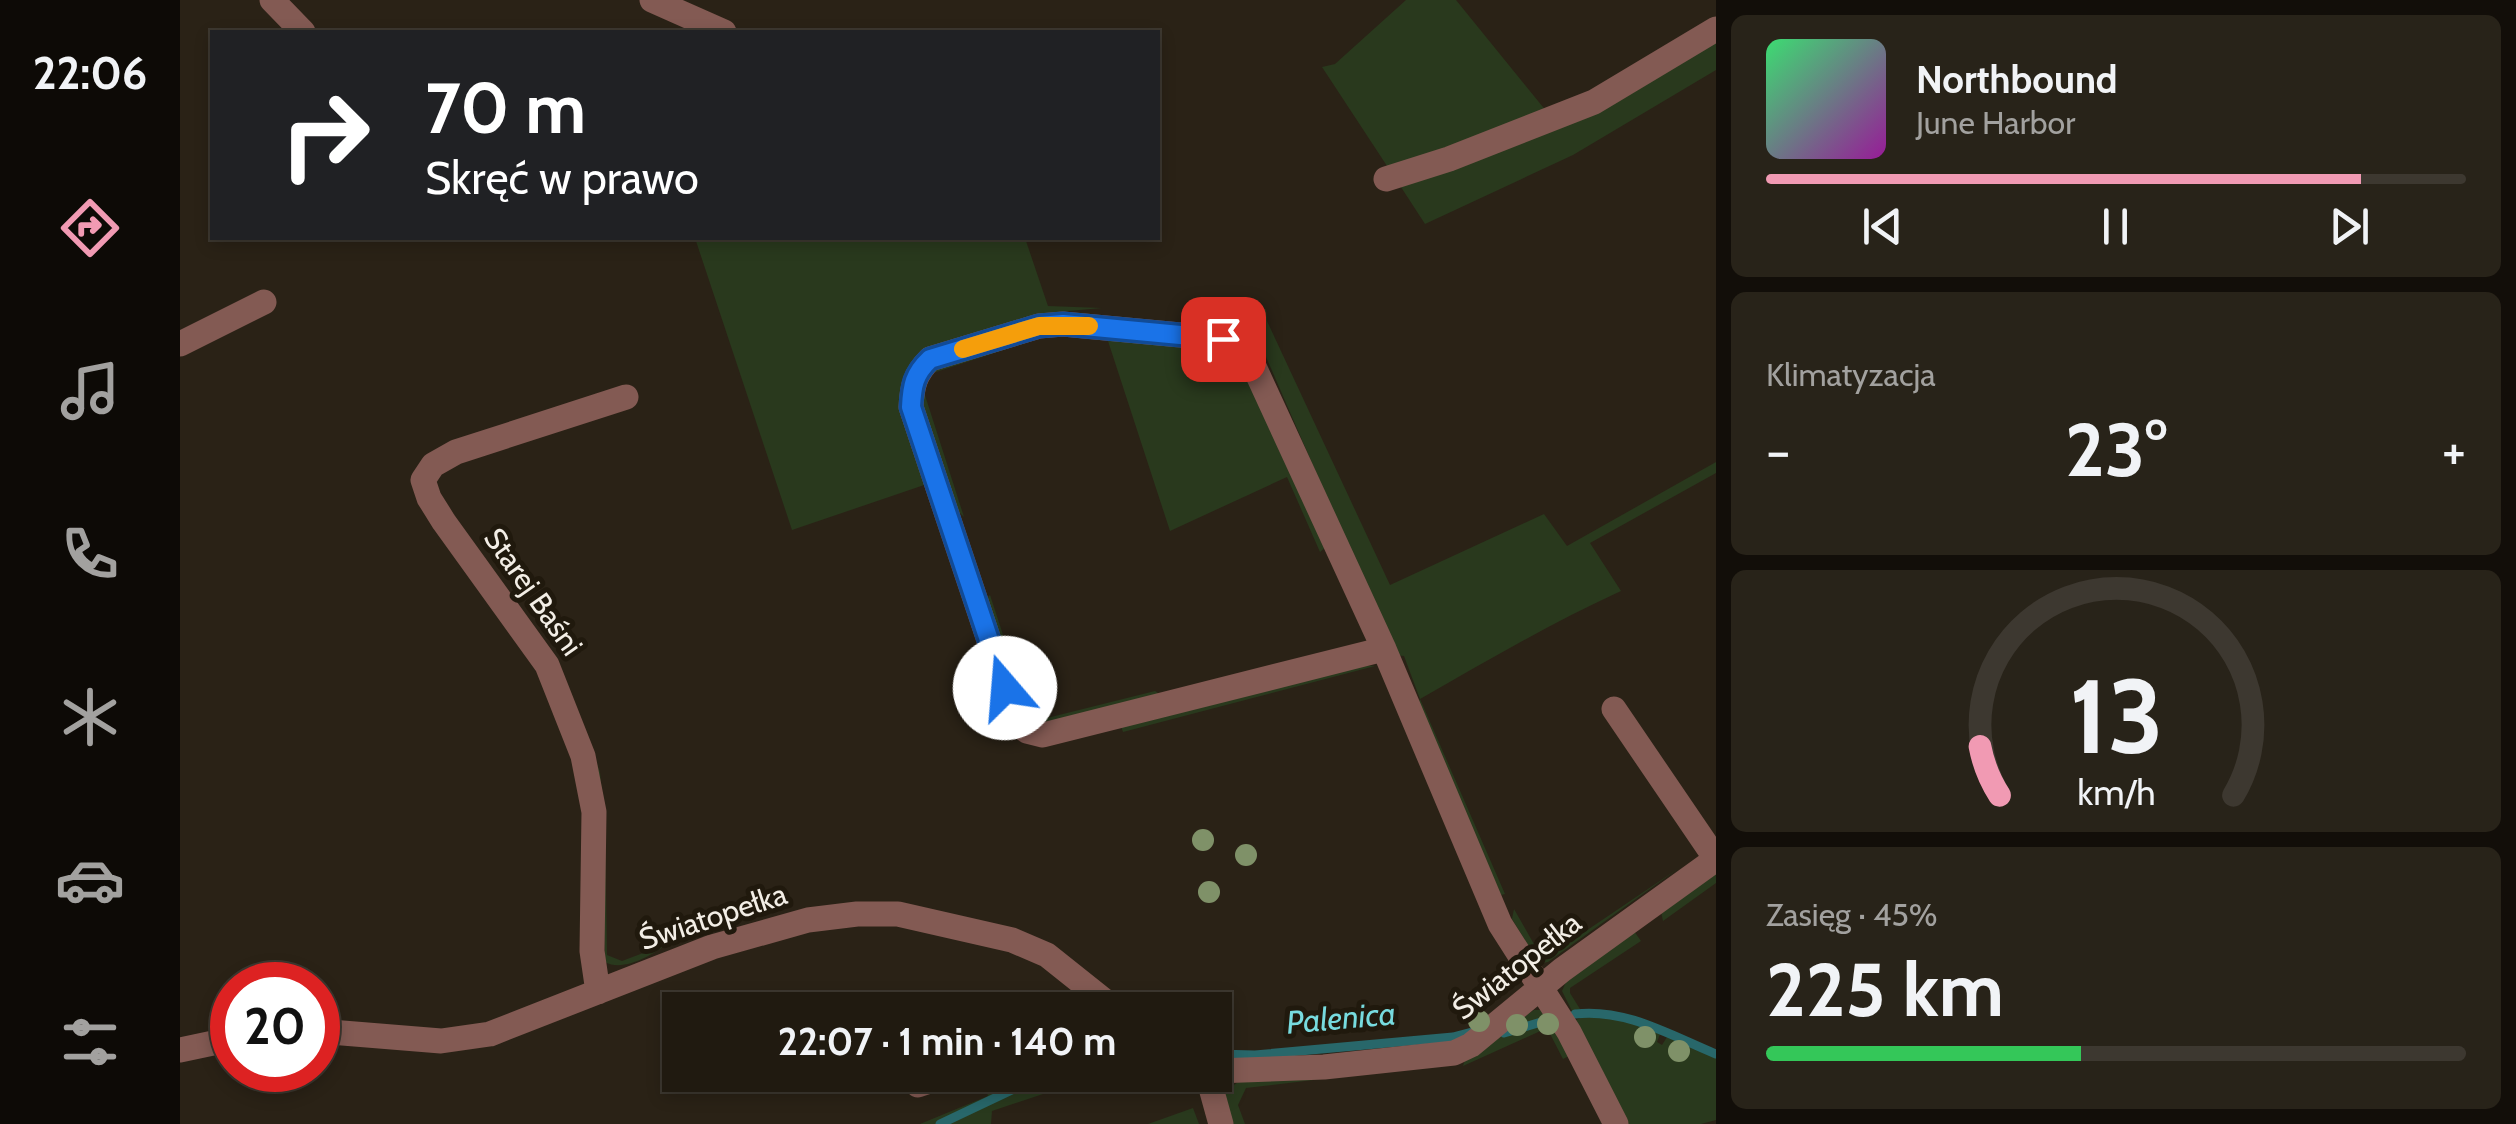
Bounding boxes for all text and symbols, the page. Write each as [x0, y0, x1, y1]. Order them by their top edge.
text: 22:06 [33, 46, 147, 100]
text: Northbound [1916, 56, 2118, 103]
text: 70 m [425, 65, 586, 151]
icon: right [260, 70, 390, 200]
text: June Harbor [1916, 103, 2075, 142]
text: Skręć w prawo [425, 151, 699, 205]
icon: directions [55, 193, 125, 263]
icon: previous [1855, 199, 1910, 254]
icon: pause [2088, 199, 2143, 254]
icon: next [2322, 199, 2377, 254]
pin [1181, 297, 1266, 382]
icon: arrive [1196, 312, 1251, 367]
text: Klimatyzacja [1766, 355, 1936, 394]
icon: music [55, 356, 125, 426]
text: 23° [2065, 404, 2167, 495]
text: − [1766, 417, 1790, 484]
text: + [2442, 417, 2466, 484]
icon: phone [55, 519, 125, 589]
street label: Starej Baśni [476, 521, 591, 663]
position arrow [953, 636, 1057, 740]
text: 13 [2069, 653, 2163, 779]
icon: climate [55, 682, 125, 752]
text: km/h [2077, 771, 2155, 814]
icon: car [55, 845, 125, 915]
street label: Światopełka [634, 875, 792, 958]
text: Zasięg · 45% [1766, 895, 1938, 934]
street label: Światopełka [1445, 904, 1589, 1027]
text: 225 km [1766, 944, 2004, 1035]
speed limit sign: 20 [210, 962, 340, 1092]
water label: Palenica [1284, 993, 1397, 1042]
icon: filters [55, 1007, 125, 1077]
text: 22:07 · 1 min · 140 m [778, 1018, 1116, 1065]

